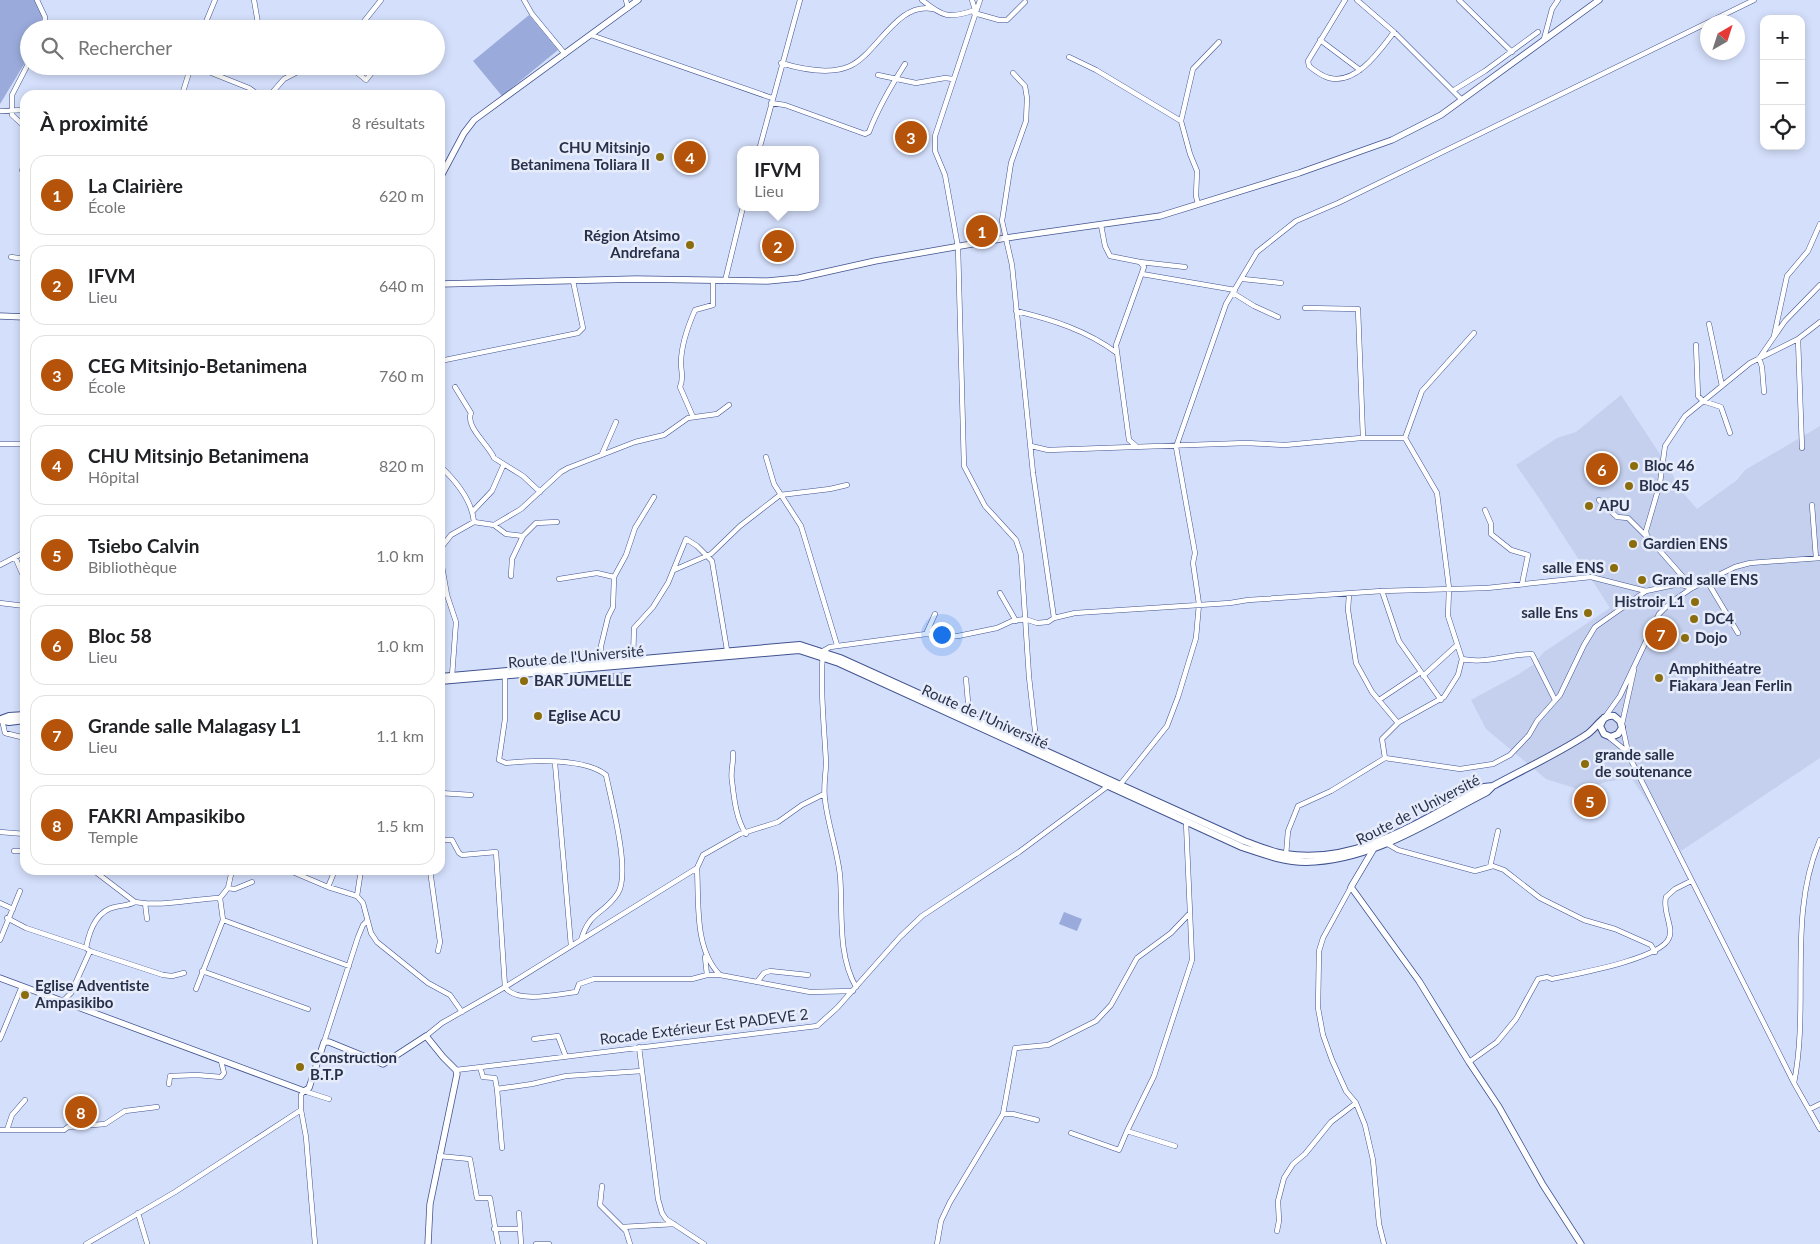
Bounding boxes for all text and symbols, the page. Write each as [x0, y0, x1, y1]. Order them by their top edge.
north arrow [1700, 15, 1745, 60]
map controls [1760, 15, 1805, 150]
button: + [1760, 15, 1805, 60]
search box [20, 20, 445, 75]
icon: search [38, 34, 66, 62]
text: Rechercher [78, 36, 172, 59]
button: − [1760, 60, 1805, 105]
button: locate [1760, 105, 1805, 150]
text: À proximité [40, 110, 148, 135]
text: 8 résultats [352, 113, 425, 132]
pin: 3 [895, 118, 927, 156]
place label: CHU Mitsinjo Betanimena Toliara II [510, 138, 650, 173]
pin: 4 [674, 138, 706, 176]
popup [737, 146, 819, 211]
marker: CHU Mitsinjo Betanimena Toliara II [654, 151, 666, 163]
text: IFVM [754, 158, 802, 181]
text: La Clairière [88, 174, 183, 197]
text: Lieu [754, 181, 784, 200]
text: 1 [52, 186, 62, 205]
text: 620 m [379, 186, 424, 205]
text: École [88, 197, 126, 216]
pin: 1 [966, 212, 998, 250]
place label: Région Atsimo Andrefana [584, 226, 680, 261]
pin: 2 [762, 227, 794, 265]
marker: Région Atsimo Andrefana [684, 239, 696, 251]
text: IFVM [88, 264, 136, 287]
text: 2 [52, 276, 62, 295]
text: 640 m [379, 276, 424, 295]
text: Lieu [88, 287, 117, 306]
text: CEG Mitsinjo-Betanimena [88, 354, 307, 377]
text: 3 [52, 366, 62, 385]
text: 760 m [379, 366, 424, 385]
text: École [88, 377, 126, 396]
text: CHU Mitsinjo Betanimena [88, 444, 309, 467]
pin: 6 [1586, 450, 1618, 488]
text: 4 [52, 456, 62, 475]
text: 820 m [379, 456, 424, 475]
place label: Bloc 46 [1644, 456, 1695, 474]
marker: Bloc 46 [1628, 460, 1640, 472]
text: Hôpital [88, 467, 139, 486]
place label: Bloc 45 [1639, 476, 1689, 494]
marker: Bloc 45 [1623, 480, 1635, 492]
place label: APU [1598, 496, 1630, 514]
marker: APU [1583, 500, 1595, 512]
text: Tsiebo Calvin [88, 534, 199, 557]
place label: Gardien ENS [1643, 534, 1728, 552]
marker: Gardien ENS [1627, 538, 1639, 550]
text: 5 [52, 546, 62, 565]
text: 1.0 km [376, 546, 424, 565]
text: Bibliothèque [88, 557, 177, 576]
place label: salle ENS [1542, 558, 1604, 576]
marker: salle ENS [1608, 562, 1620, 574]
place label: Grand salle ENS [1652, 570, 1758, 588]
marker: Grand salle ENS [1636, 574, 1648, 586]
place label: Histroir L1 [1614, 592, 1685, 610]
marker: Histroir L1 [1689, 596, 1701, 608]
place label: salle Ens [1521, 603, 1578, 621]
marker: salle Ens [1582, 607, 1594, 619]
place label: DC4 [1704, 609, 1734, 627]
marker: DC4 [1688, 613, 1700, 625]
pin: 7 [1645, 615, 1677, 653]
your location [929, 622, 955, 648]
text: Bloc 58 [88, 624, 152, 647]
place label: Dojo [1695, 628, 1728, 646]
marker: Dojo [1679, 632, 1691, 644]
text: 6 [52, 636, 62, 655]
text: 1.0 km [376, 636, 424, 655]
street label: Route de l'Université [507, 641, 645, 671]
text: Lieu [88, 647, 117, 666]
place label: Amphithéatre Fiakara Jean Ferlin [1668, 659, 1792, 694]
place label: BAR JUMELLE [534, 671, 632, 689]
marker: Amphithéatre Fiakara Jean Ferlin [1653, 672, 1665, 684]
marker: BAR JUMELLE [518, 675, 530, 687]
street label: Route de l'Université [919, 680, 1052, 752]
place label: Eglise ACU [548, 706, 621, 724]
marker: Eglise ACU [532, 710, 544, 722]
text: Grande salle Malagasy L1 [88, 714, 301, 737]
text: 7 [52, 726, 62, 745]
text: 1.1 km [376, 726, 424, 745]
text: Lieu [88, 737, 117, 756]
place label: grande salle de soutenance [1595, 745, 1692, 780]
marker: grande salle de soutenance [1579, 758, 1591, 770]
street label: Route de l'Université [1353, 770, 1483, 848]
pin: 5 [1574, 782, 1606, 820]
text: FAKRI Ampasikibo [88, 804, 245, 827]
text: 8 [52, 816, 62, 835]
text: 1.5 km [376, 816, 424, 835]
text: Temple [88, 827, 138, 846]
place label: Eglise Adventiste Ampasikibo [34, 976, 149, 1011]
marker: Eglise Adventiste Ampasikibo [19, 989, 31, 1001]
street label: Rocade Extérieur Est PADEVE 2 [599, 1004, 809, 1048]
place label: Construction B.T.P [310, 1048, 397, 1083]
marker: Construction B.T.P [294, 1061, 306, 1073]
pin: 8 [65, 1093, 97, 1131]

